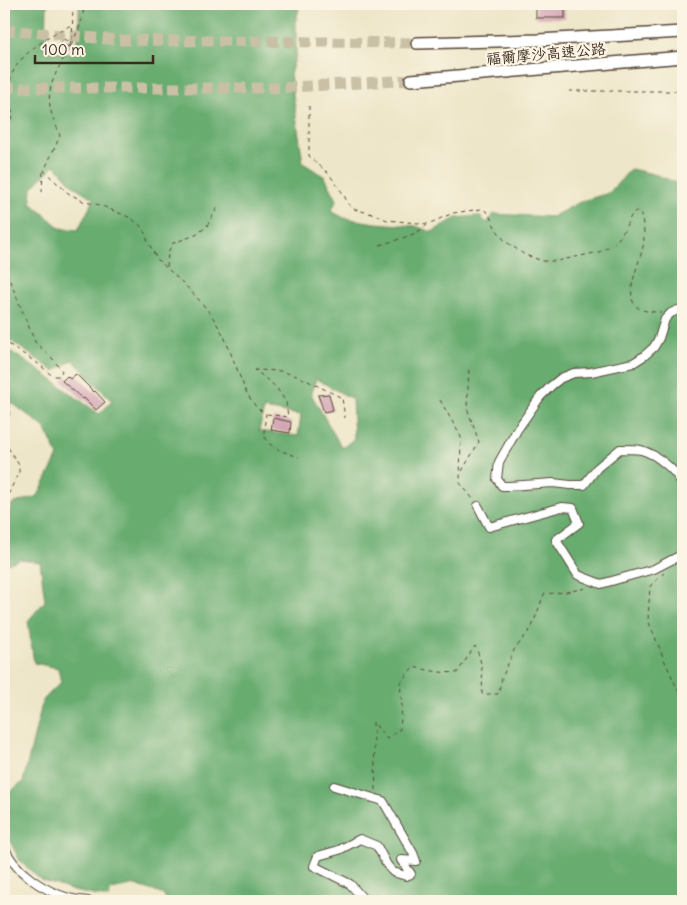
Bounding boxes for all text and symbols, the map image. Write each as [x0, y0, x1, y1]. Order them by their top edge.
scale bar [35, 32, 152, 64]
street label: 福爾摩沙高速公路 [485, 39, 607, 68]
text: 100 m [42, 40, 84, 59]

